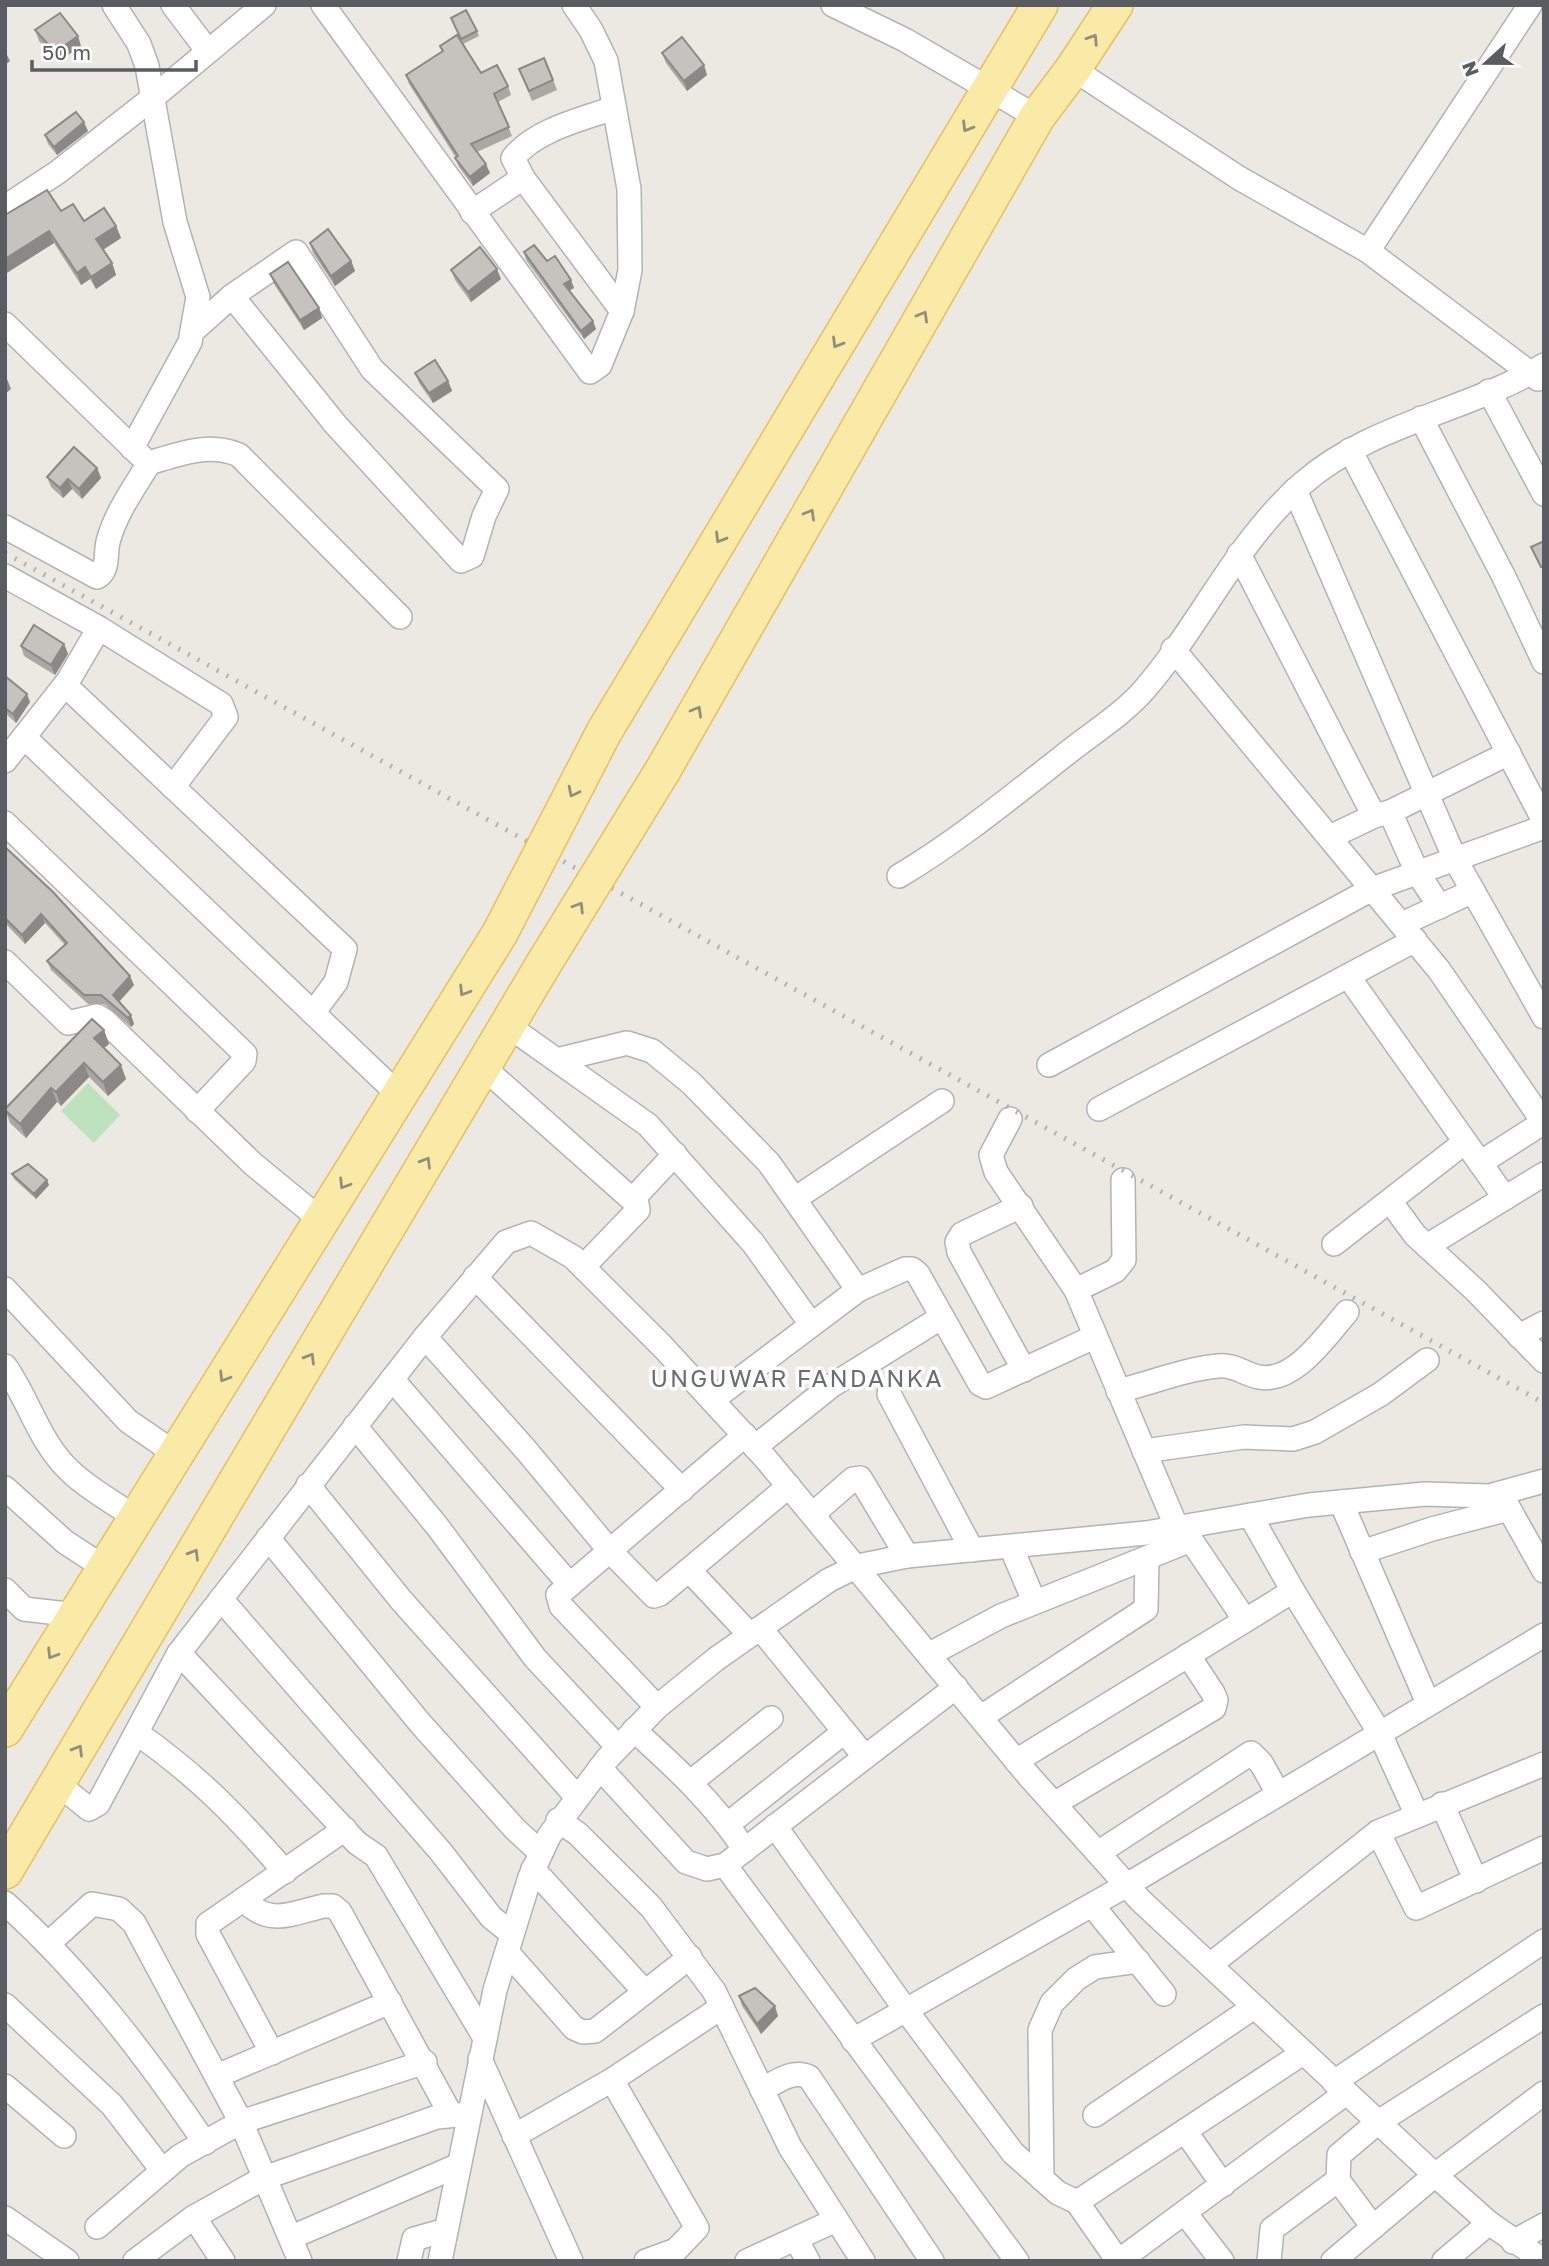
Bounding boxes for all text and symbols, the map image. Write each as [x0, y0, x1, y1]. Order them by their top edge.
scale bar [32, 28, 196, 72]
north arrow [1451, 28, 1521, 98]
one-way arrow [1085, 34, 1097, 47]
text: 50 m [42, 39, 91, 65]
text: N [1456, 58, 1483, 80]
one-way arrow [962, 119, 975, 132]
one-way arrow [915, 311, 928, 323]
one-way arrow [833, 336, 846, 349]
one-way arrow [802, 508, 815, 521]
one-way arrow [716, 531, 729, 544]
one-way arrow [689, 706, 702, 719]
one-way arrow [567, 785, 581, 798]
one-way arrow [570, 902, 583, 915]
one-way arrow [459, 983, 472, 996]
one-way arrow [418, 1157, 431, 1170]
one-way arrow [339, 1176, 352, 1189]
one-way arrow [302, 1353, 315, 1366]
district label: UNGUWAR FANDANKA [650, 1363, 944, 1392]
one-way arrow [219, 1370, 232, 1383]
one-way arrow [186, 1548, 199, 1561]
one-way arrow [47, 1646, 60, 1659]
one-way arrow [70, 1744, 83, 1757]

